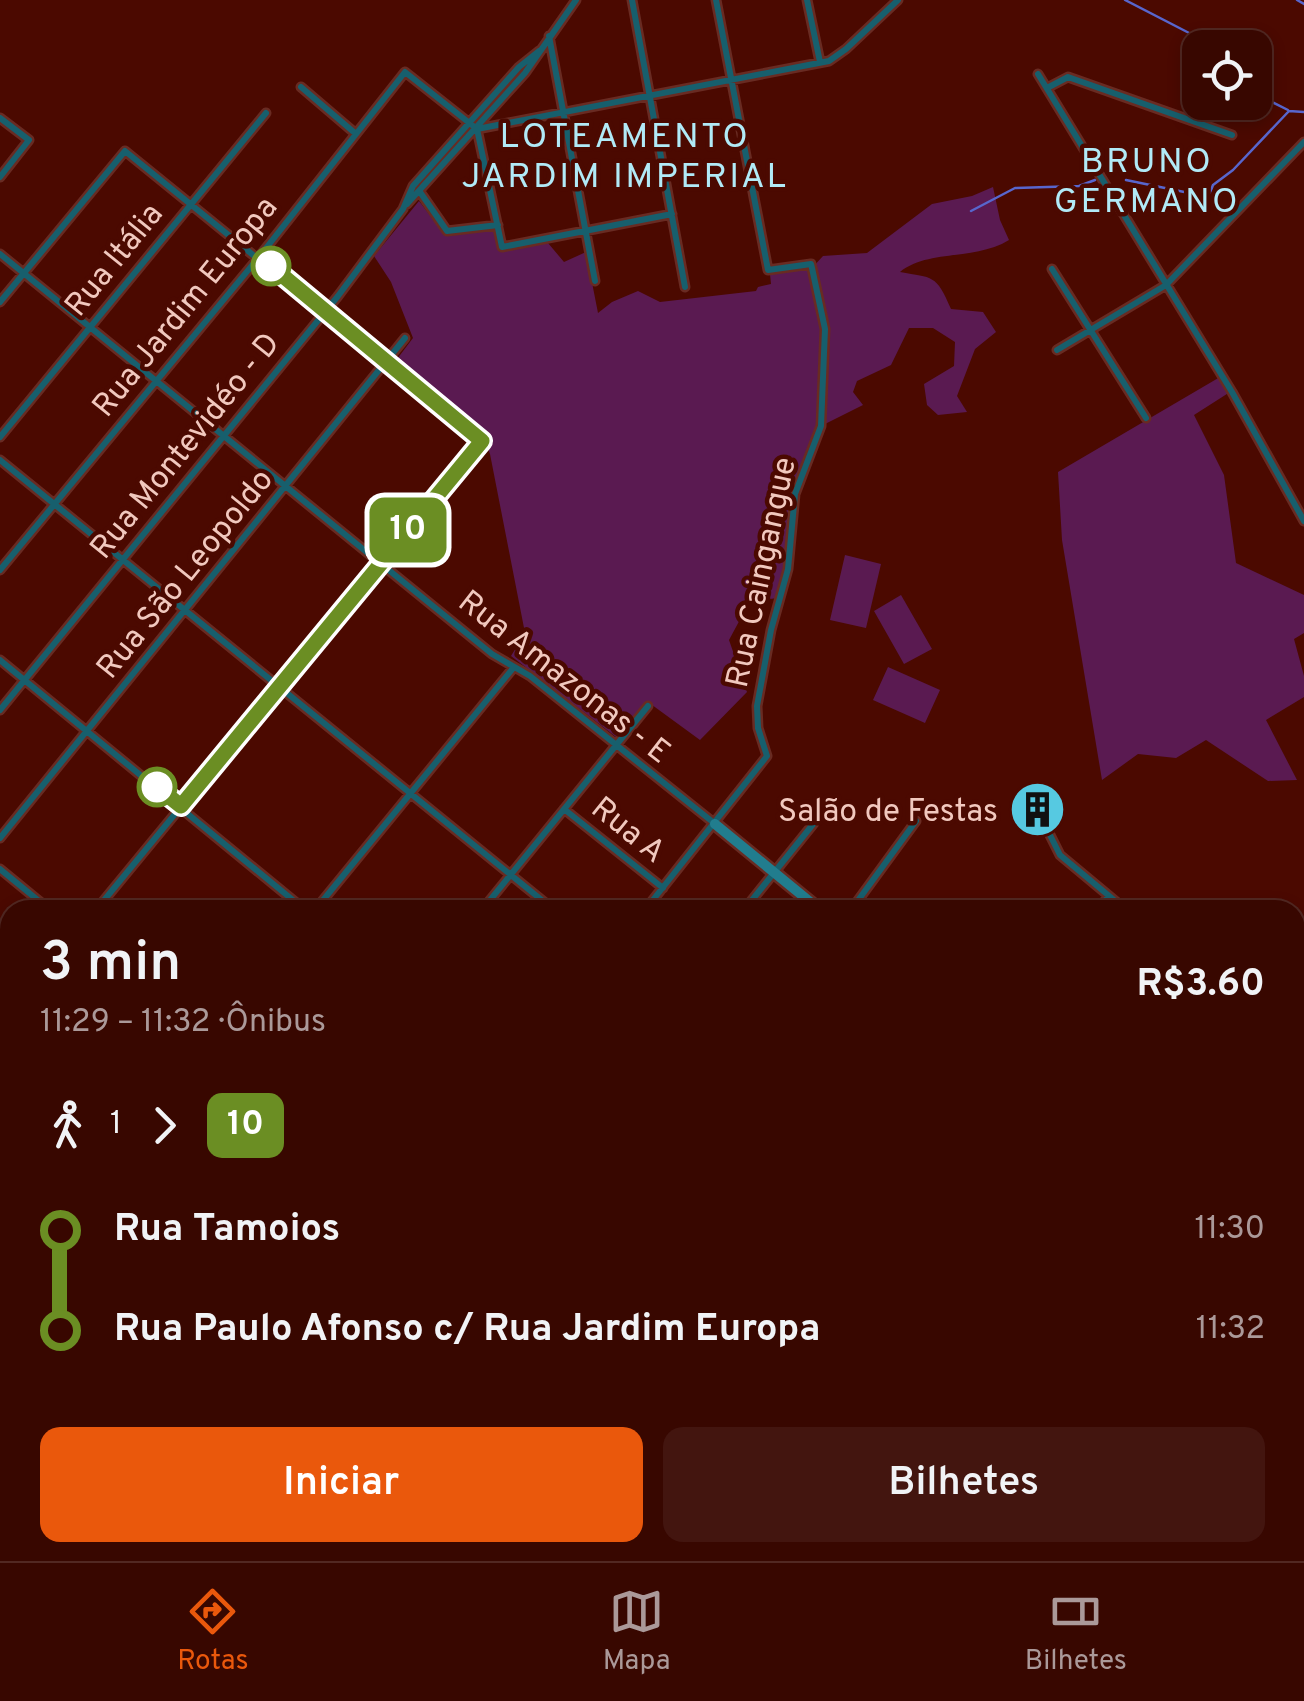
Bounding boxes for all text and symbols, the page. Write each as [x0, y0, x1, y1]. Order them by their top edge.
map controls [1182, 30, 1272, 120]
button: locate [1182, 30, 1272, 120]
district label: LOTEAMENTO JARDIM IMPERIAL [461, 116, 789, 200]
district label: BRUNO GERMANO [1054, 141, 1240, 225]
street label: Rua Jardim Europa [85, 189, 288, 426]
street label: Rua Itália [57, 196, 173, 326]
unlabelled marker [252, 247, 290, 285]
street label: Rua Montevidéo - D [83, 326, 290, 568]
street label: Rua Caingangue [719, 454, 807, 692]
street label: Rua São Leopoldo [89, 462, 283, 688]
line badge: 10 [363, 498, 453, 562]
text: 10 [389, 508, 427, 552]
street label: Rua Amazonas - E [449, 583, 677, 774]
unlabelled marker [138, 768, 176, 806]
building icon: Salão de Festas [1007, 780, 1067, 840]
street label: Rua A [582, 789, 672, 873]
place label: Salão de Festas [778, 793, 998, 833]
text: 3 min [40, 930, 181, 1000]
text: R$3.60 [1136, 961, 1265, 1010]
text: 11:29 – 11:32 · Ônibus [40, 1003, 326, 1043]
icon: walk [40, 1098, 95, 1153]
icon: forward [137, 1098, 192, 1153]
text: 10 [227, 1103, 264, 1147]
text: 1 [110, 1105, 122, 1145]
text: Rua Tamoios [114, 1206, 340, 1255]
text: 11:30 [1194, 1210, 1265, 1250]
text: Rua Paulo Afonso c/ Rua Jardim Europa [114, 1306, 821, 1355]
text: 11:32 [1196, 1310, 1265, 1350]
button: Iniciar [40, 1427, 643, 1542]
button: Bilhetes [663, 1427, 1265, 1542]
tab: Rotas [177, 1584, 249, 1680]
tab: Mapa [603, 1584, 671, 1680]
tab: Bilhetes [1025, 1584, 1127, 1680]

